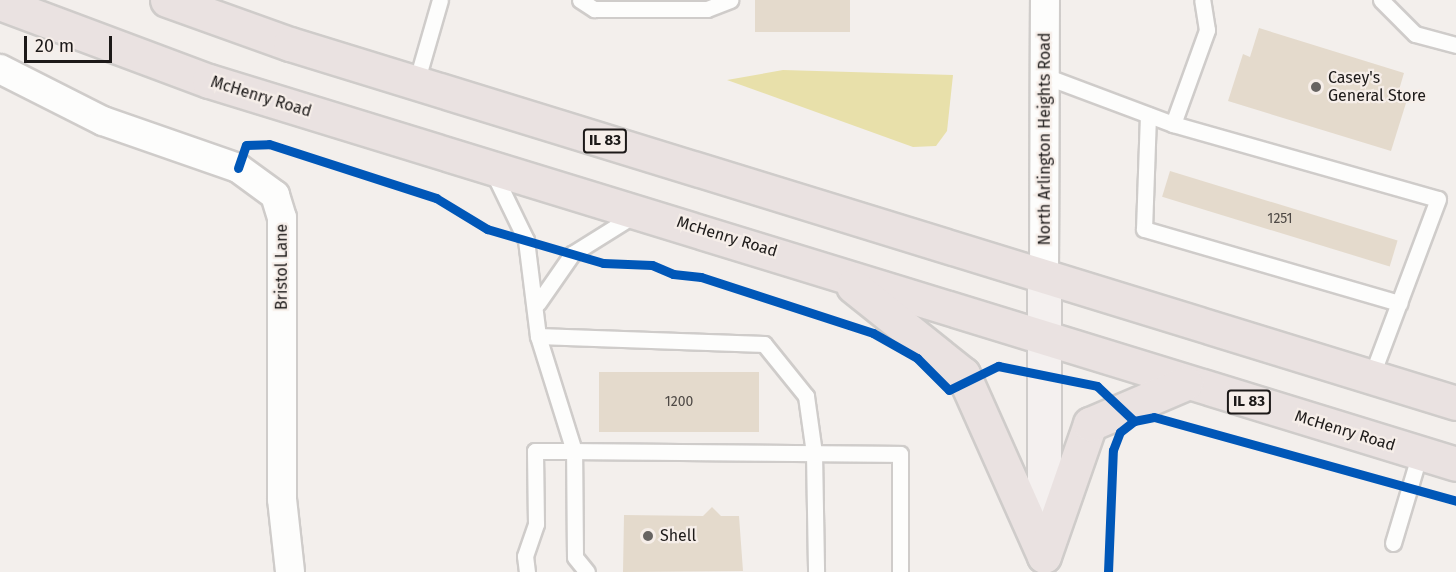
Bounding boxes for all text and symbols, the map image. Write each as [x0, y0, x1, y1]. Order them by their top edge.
scale bar [27, 24, 116, 62]
street label: North Arlington Heights Road [1035, 33, 1055, 245]
text: 20 m [35, 35, 74, 57]
place label: Casey's General Store [1328, 68, 1426, 106]
street label: McHenry Road [208, 73, 314, 121]
marker: Casey's General Store [1309, 80, 1323, 94]
road number: IL 83 [582, 129, 628, 153]
house number: 1251 [1267, 211, 1293, 227]
street label: McHenry Road [674, 213, 780, 261]
street label: Bristol Lane [272, 224, 292, 310]
road number: IL 83 [1226, 390, 1272, 414]
house number: 1200 [665, 394, 693, 410]
street label: McHenry Road [1292, 407, 1398, 455]
place label: Shell [660, 526, 696, 546]
marker: Shell [641, 529, 655, 543]

